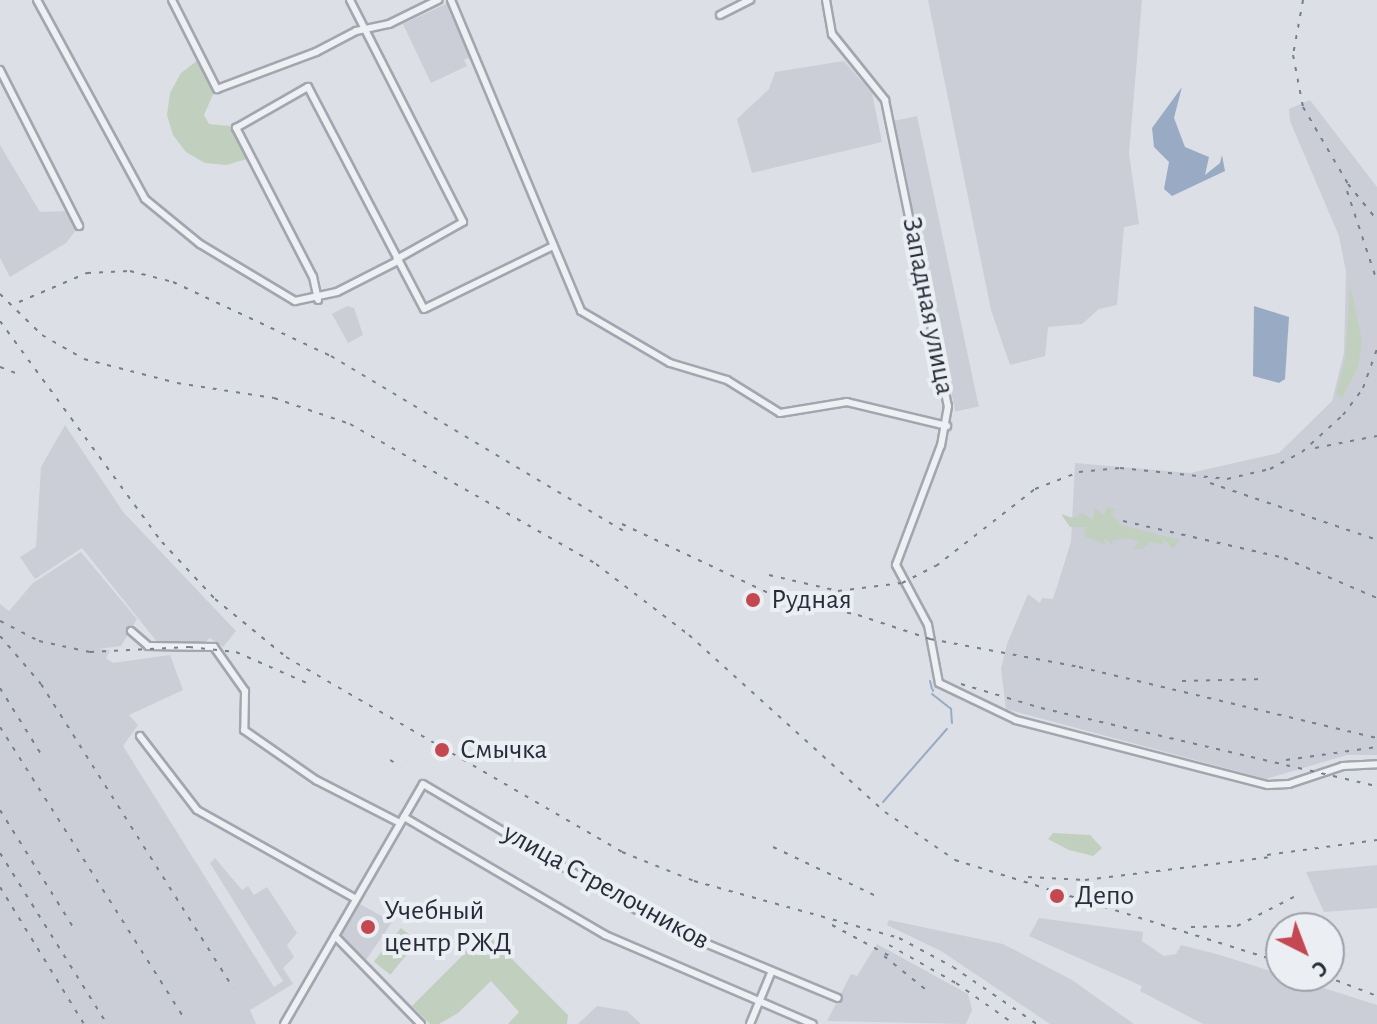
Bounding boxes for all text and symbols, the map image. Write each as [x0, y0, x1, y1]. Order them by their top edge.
street label: Западная улица [894, 214, 962, 398]
place label: Рудная [771, 583, 852, 617]
marker: Рудная [742, 589, 764, 611]
place label: Смычка [460, 733, 547, 767]
marker: Смычка [431, 739, 453, 761]
street label: улица Стрелочников [497, 816, 715, 958]
place label: Депо [1075, 879, 1134, 913]
marker: Депо [1046, 885, 1068, 907]
place label: Учебный центр РЖД [384, 894, 512, 960]
north arrow [1265, 912, 1345, 992]
marker: Учебный центр РЖД [359, 918, 377, 936]
text: С [1308, 956, 1332, 981]

